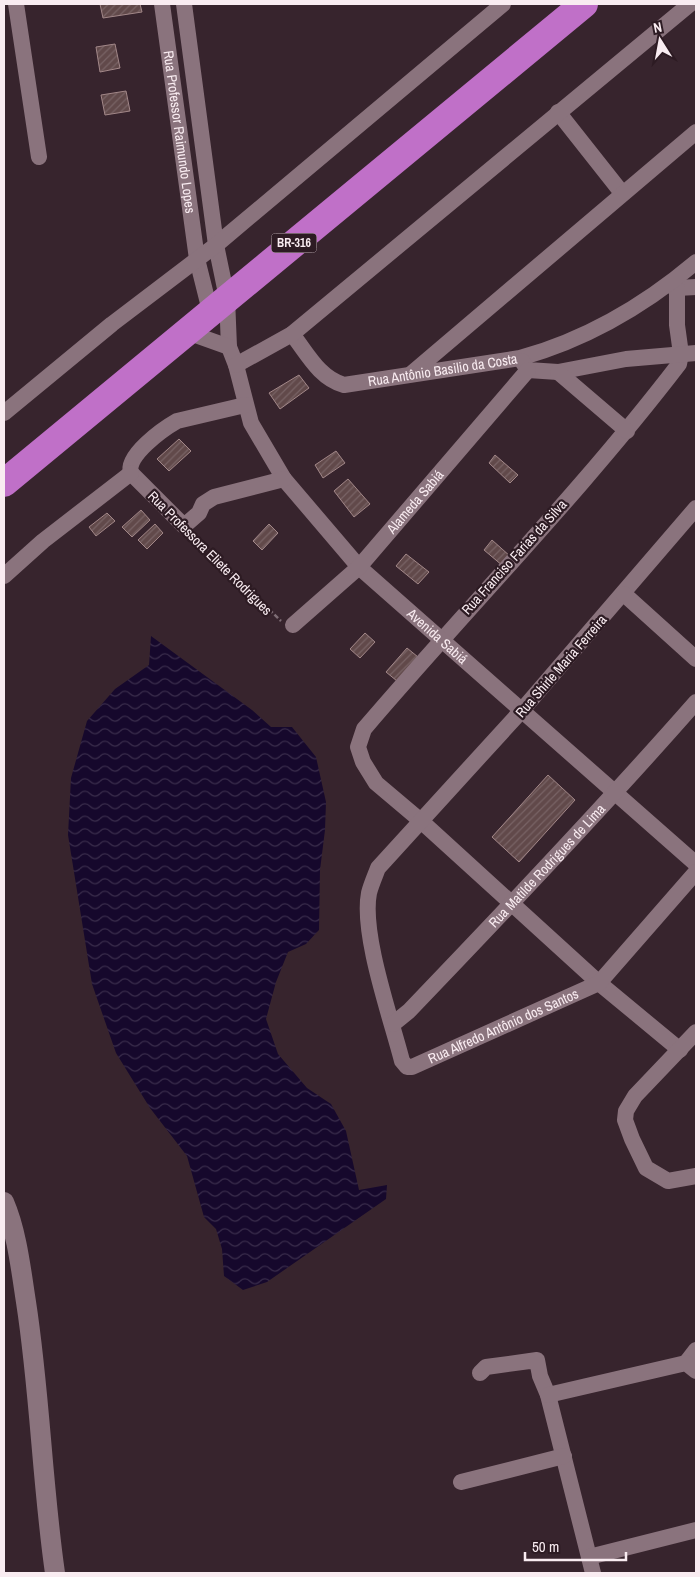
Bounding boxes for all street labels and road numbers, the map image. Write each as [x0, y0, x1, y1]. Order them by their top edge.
street label: Rua Professor Raimundo Lopes [159, 49, 200, 215]
road number: BR-316 [272, 234, 316, 252]
street label: Rua Antônio Basilio da Costa [367, 349, 519, 390]
street label: Alameda Sabiá [382, 465, 448, 538]
street label: Rua Professora Eliete Rodrigues [144, 487, 276, 619]
street label: Rua Franciso Farias da Silva [458, 495, 571, 618]
street label: Avenida Sabiá [403, 604, 472, 668]
street label: Rua Shirle Maria Ferreira [511, 610, 611, 721]
street label: Rua Matilde Rodrigues de Lima [485, 800, 610, 931]
street label: Rua Alfredo Antônio dos Santos [425, 984, 581, 1068]

